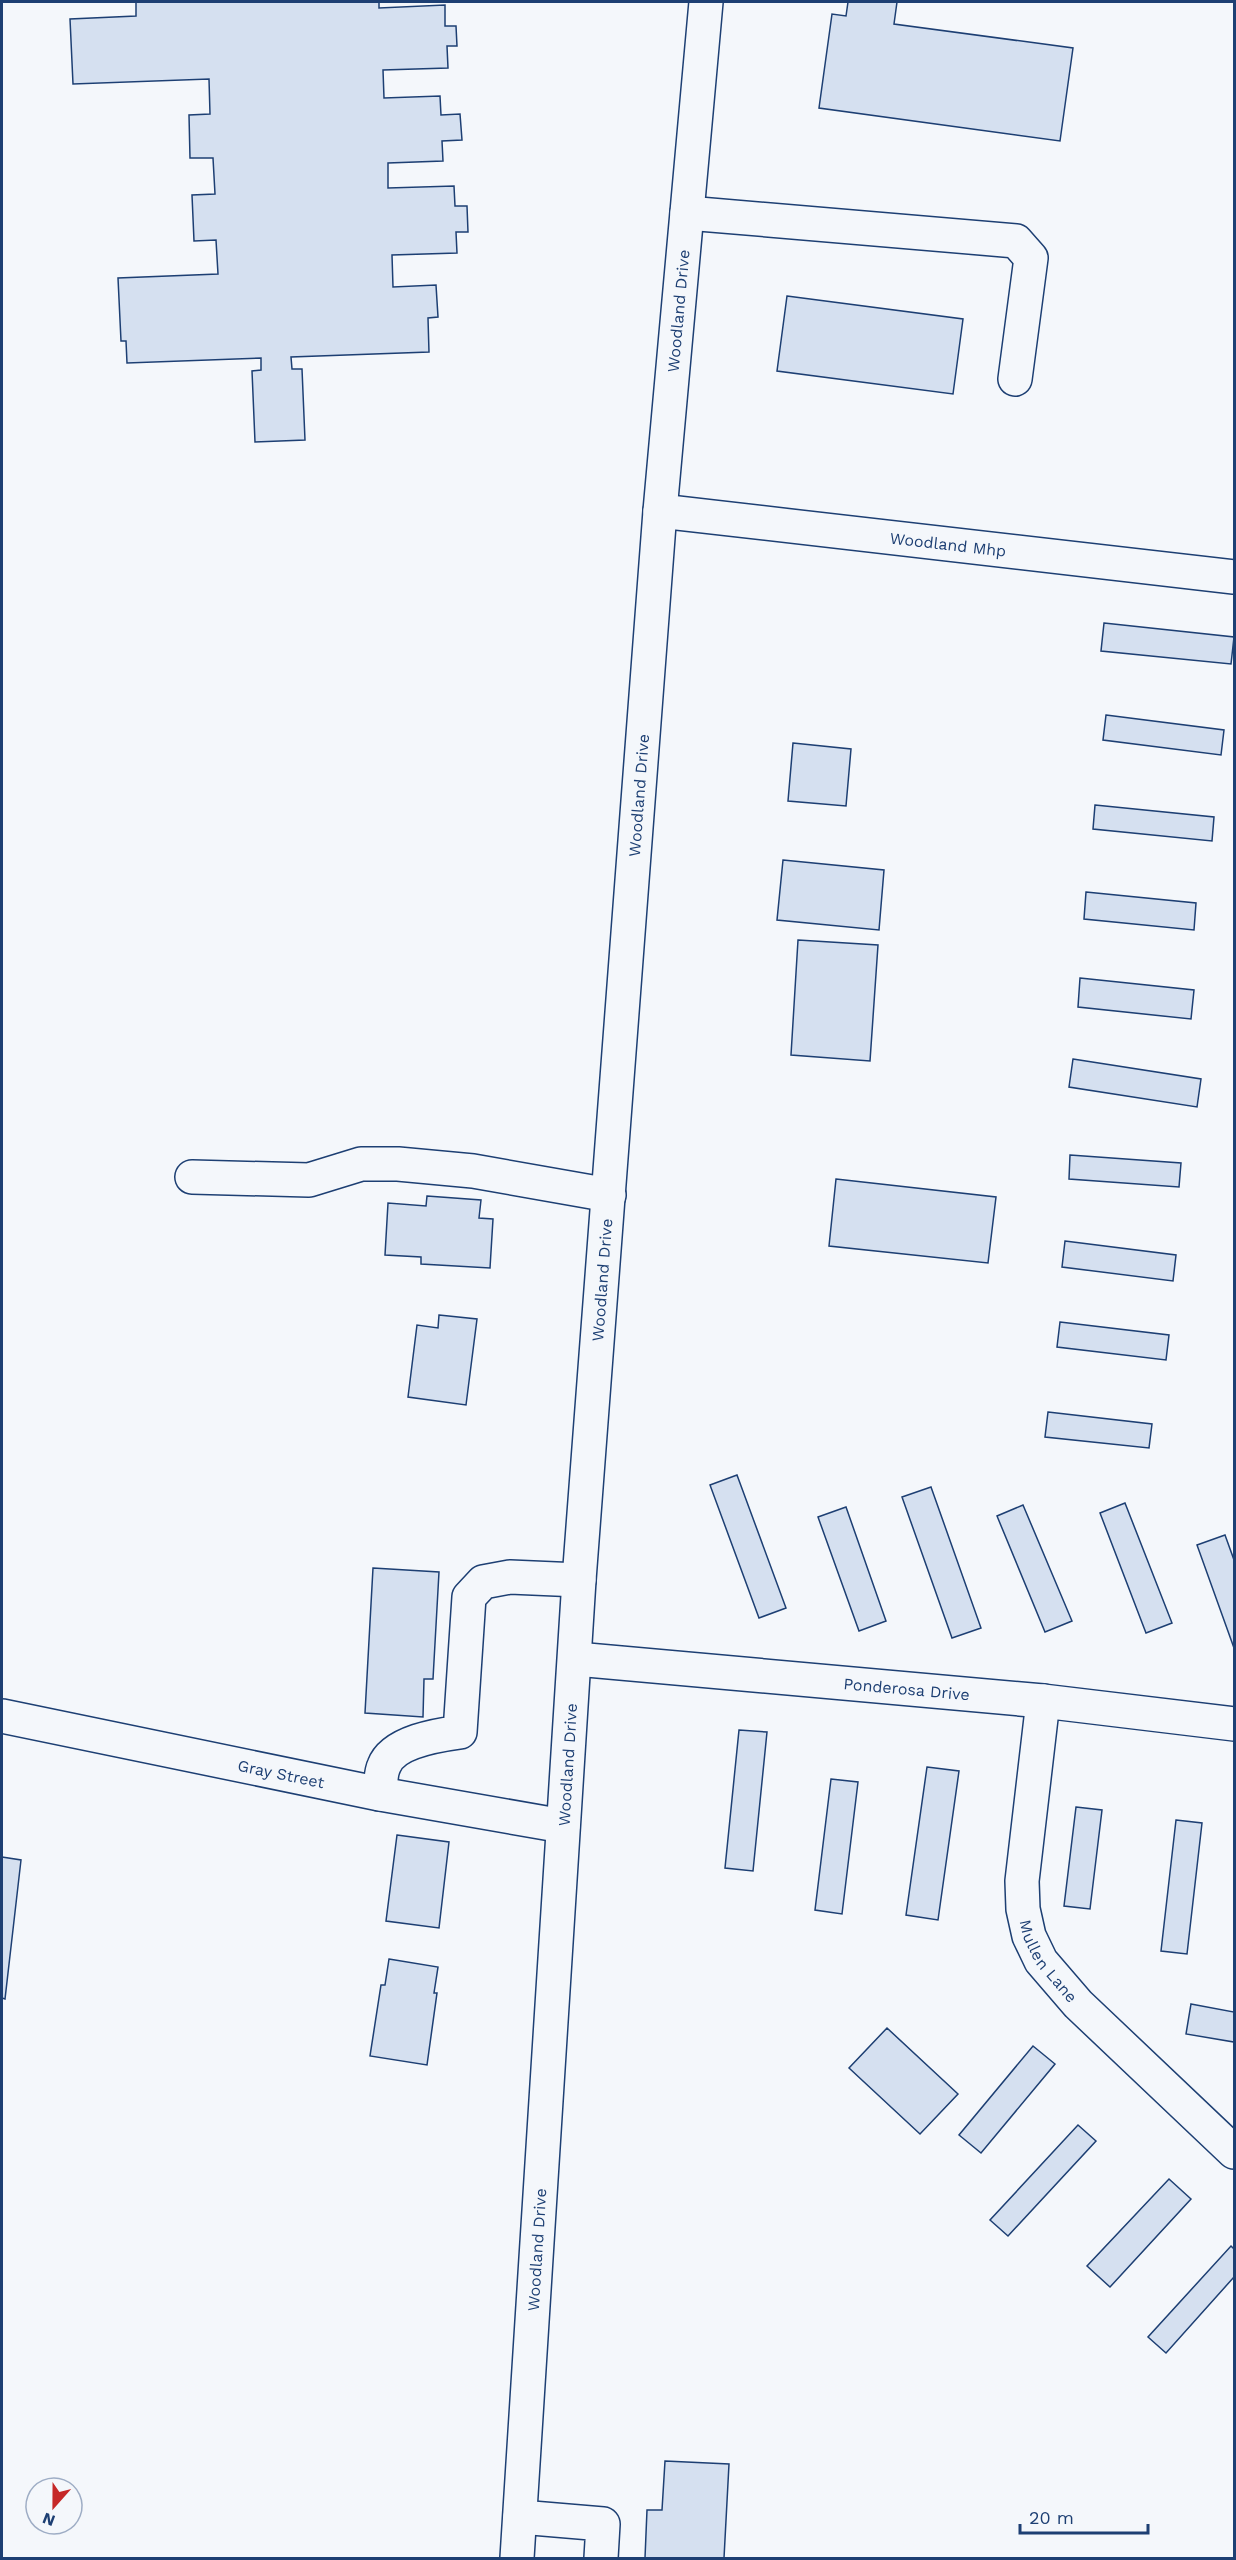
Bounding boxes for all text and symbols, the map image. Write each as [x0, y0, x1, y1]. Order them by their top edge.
street label: Woodland Drive [664, 249, 694, 373]
street label: Woodland Mhp [889, 529, 1007, 561]
street label: Woodland Drive [625, 733, 653, 857]
street label: Woodland Drive [588, 1218, 616, 1342]
street label: Ponderosa Drive [843, 1674, 971, 1704]
street label: Woodland Drive [554, 1702, 581, 1827]
street label: Gray Street [236, 1756, 326, 1792]
street label: Mullen Lane [1016, 1918, 1081, 2006]
street label: Woodland Drive [524, 2188, 550, 2312]
north arrow [24, 2476, 84, 2536]
scale bar [1020, 2497, 1148, 2535]
text: 20 m [1029, 2507, 1074, 2528]
text: N [40, 2509, 58, 2531]

